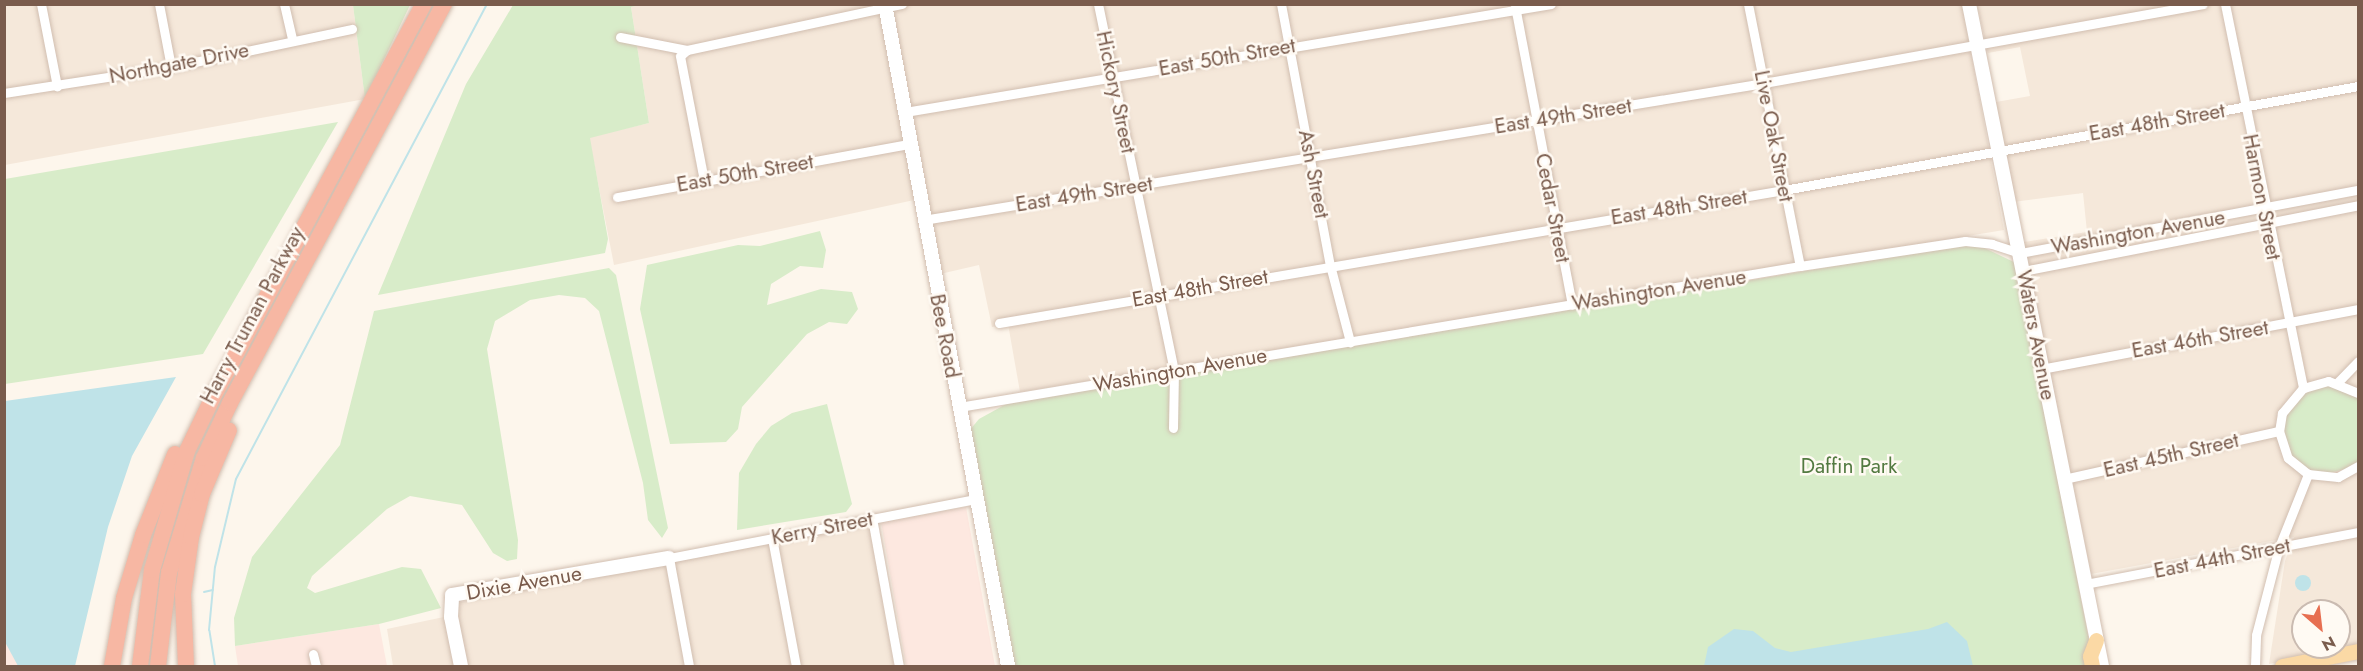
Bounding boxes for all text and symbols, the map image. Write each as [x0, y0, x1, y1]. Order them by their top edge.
street label: Hickory Street [1091, 29, 1141, 155]
street label: East 50th Street [1157, 33, 1297, 81]
street label: Northgate Drive [107, 37, 251, 89]
street label: Live Oak Street [1749, 68, 1799, 204]
street label: East 49th Street [1493, 93, 1633, 139]
street label: East 48th Street [2087, 98, 2227, 146]
street label: Ash Street [1293, 128, 1335, 220]
street label: Harmon Street [2237, 132, 2287, 262]
street label: East 50th Street [675, 149, 815, 197]
street label: Cedar Street [1530, 151, 1576, 265]
street label: East 49th Street [1014, 171, 1154, 217]
street label: East 48th Street [1609, 184, 1749, 230]
street label: Washington Avenue [2049, 204, 2227, 260]
street label: Harry Truman Parkway [195, 222, 309, 408]
street label: East 48th Street [1130, 264, 1270, 312]
street label: Washington Avenue [1570, 264, 1748, 316]
street label: Waters Avenue [2011, 268, 2061, 402]
street label: Bee Road [925, 292, 965, 380]
street label: East 46th Street [2130, 315, 2270, 363]
street label: Washington Avenue [1091, 342, 1269, 398]
street label: East 45th Street [2101, 427, 2241, 483]
park label: Daffin Park [1801, 453, 1897, 479]
street label: Kerry Street [769, 506, 875, 550]
street label: East 44th Street [2152, 532, 2292, 584]
street label: Dixie Avenue [464, 560, 584, 606]
north arrow [2291, 599, 2351, 659]
text: N [2318, 630, 2340, 657]

